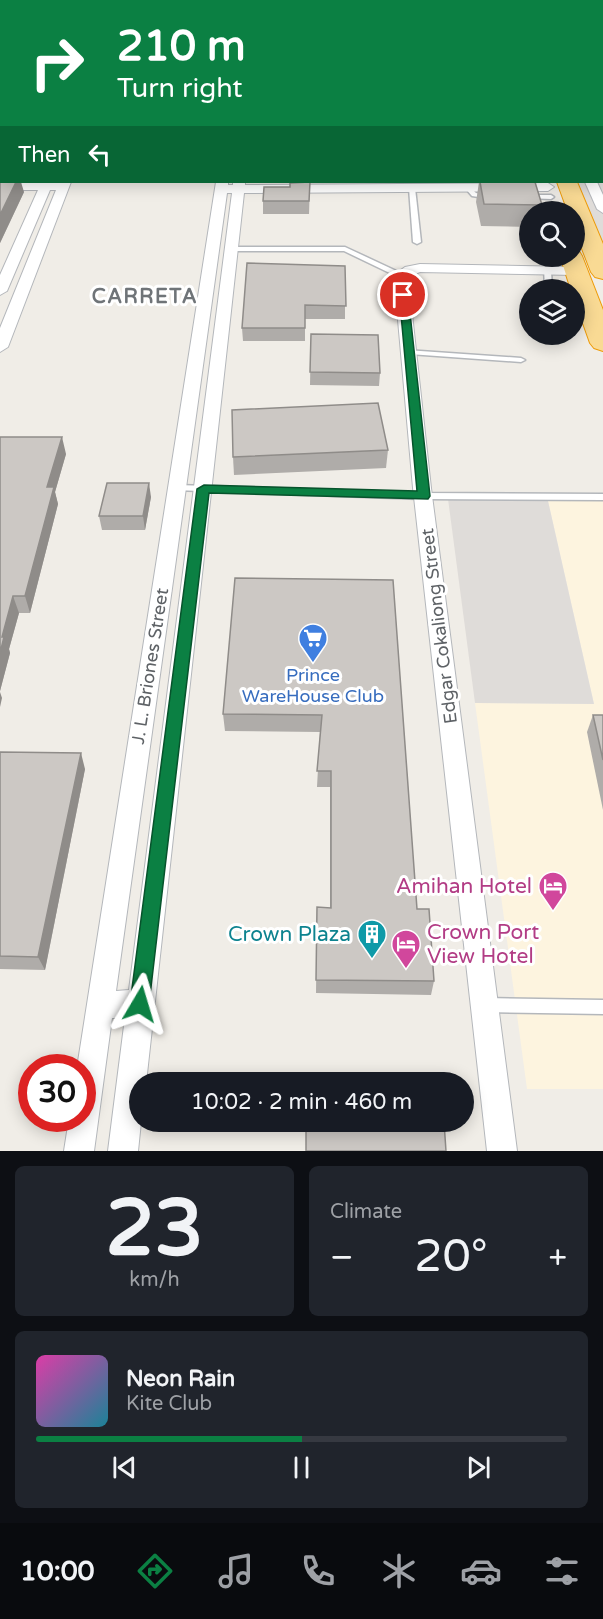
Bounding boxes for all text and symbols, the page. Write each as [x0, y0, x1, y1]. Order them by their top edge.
text: 210 m [117, 21, 246, 72]
icon: right [18, 24, 96, 102]
text: Turn right [117, 72, 243, 105]
icon: left [83, 138, 116, 171]
text: Then [18, 142, 71, 168]
map controls [519, 201, 585, 345]
button: search [519, 201, 585, 267]
pin [377, 269, 428, 320]
icon: arrive [386, 278, 419, 311]
button: layers [519, 279, 585, 345]
district label: CARRETA [92, 285, 198, 309]
street label: Edgar Cokaliong Street [416, 527, 462, 725]
street label: J. L. Briones Street [127, 586, 173, 746]
supermarket icon: Prince WareHouse Club [297, 622, 329, 664]
place label: Prince WareHouse Club [242, 664, 384, 707]
hotel icon: Amihan Hotel [537, 870, 569, 912]
place label: Amihan Hotel [396, 874, 532, 899]
building icon: Crown Plaza [356, 918, 388, 960]
place label: Crown Port View Hotel [427, 920, 539, 969]
place label: Crown Plaza [228, 922, 351, 947]
hotel icon: Crown Port View Hotel [390, 928, 422, 970]
position arrow [108, 972, 172, 1036]
speed limit sign: 30 [18, 1054, 96, 1132]
text: 10:02 · 2 min · 460 m [191, 1089, 412, 1115]
text: 23 [106, 1182, 203, 1276]
text: Climate [330, 1200, 402, 1224]
text: 20° [414, 1230, 488, 1284]
text: − [330, 1238, 354, 1277]
text: + [548, 1238, 567, 1277]
text: km/h [129, 1268, 180, 1292]
text: Neon Rain [126, 1366, 235, 1392]
text: Kite Club [126, 1392, 212, 1416]
icon: previous [108, 1451, 141, 1484]
icon: pause [285, 1451, 318, 1484]
icon: next [462, 1451, 495, 1484]
icon: directions [134, 1550, 176, 1592]
icon: music [215, 1550, 257, 1592]
icon: phone [297, 1550, 339, 1592]
icon: climate [378, 1550, 420, 1592]
icon: car [460, 1550, 502, 1592]
icon: filters [541, 1550, 583, 1592]
text: 10:00 [20, 1555, 95, 1588]

